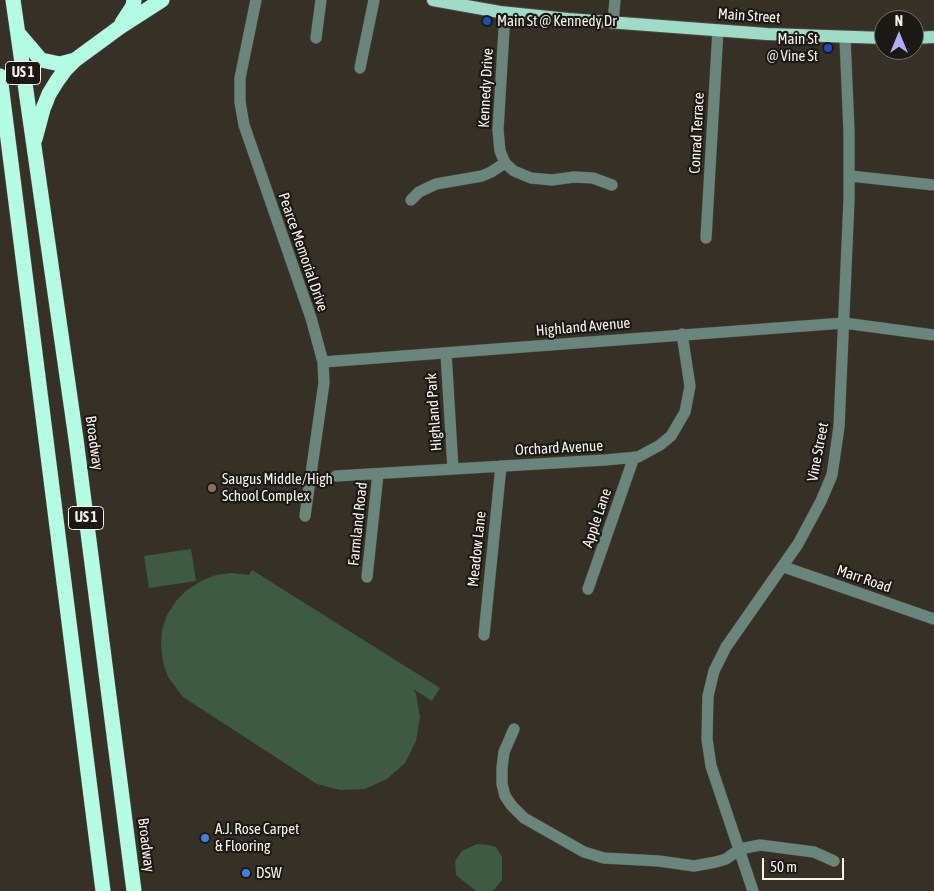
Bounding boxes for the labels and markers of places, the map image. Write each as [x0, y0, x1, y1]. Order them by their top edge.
place label: Main St @ Kennedy Dr [497, 12, 617, 30]
marker: Main St @ Kennedy Dr [481, 15, 493, 27]
place label: Main St @ Vine St [767, 30, 818, 65]
marker: Main St @ Vine St [822, 42, 834, 54]
place label: Saugus Middle/High School Complex [222, 470, 333, 505]
marker: Saugus Middle/High School Complex [206, 482, 218, 494]
place label: A.J. Rose Carpet & Flooring [215, 820, 299, 855]
marker: A.J. Rose Carpet & Flooring [199, 832, 211, 844]
place label: DSW [256, 864, 282, 882]
marker: DSW [240, 867, 252, 879]

